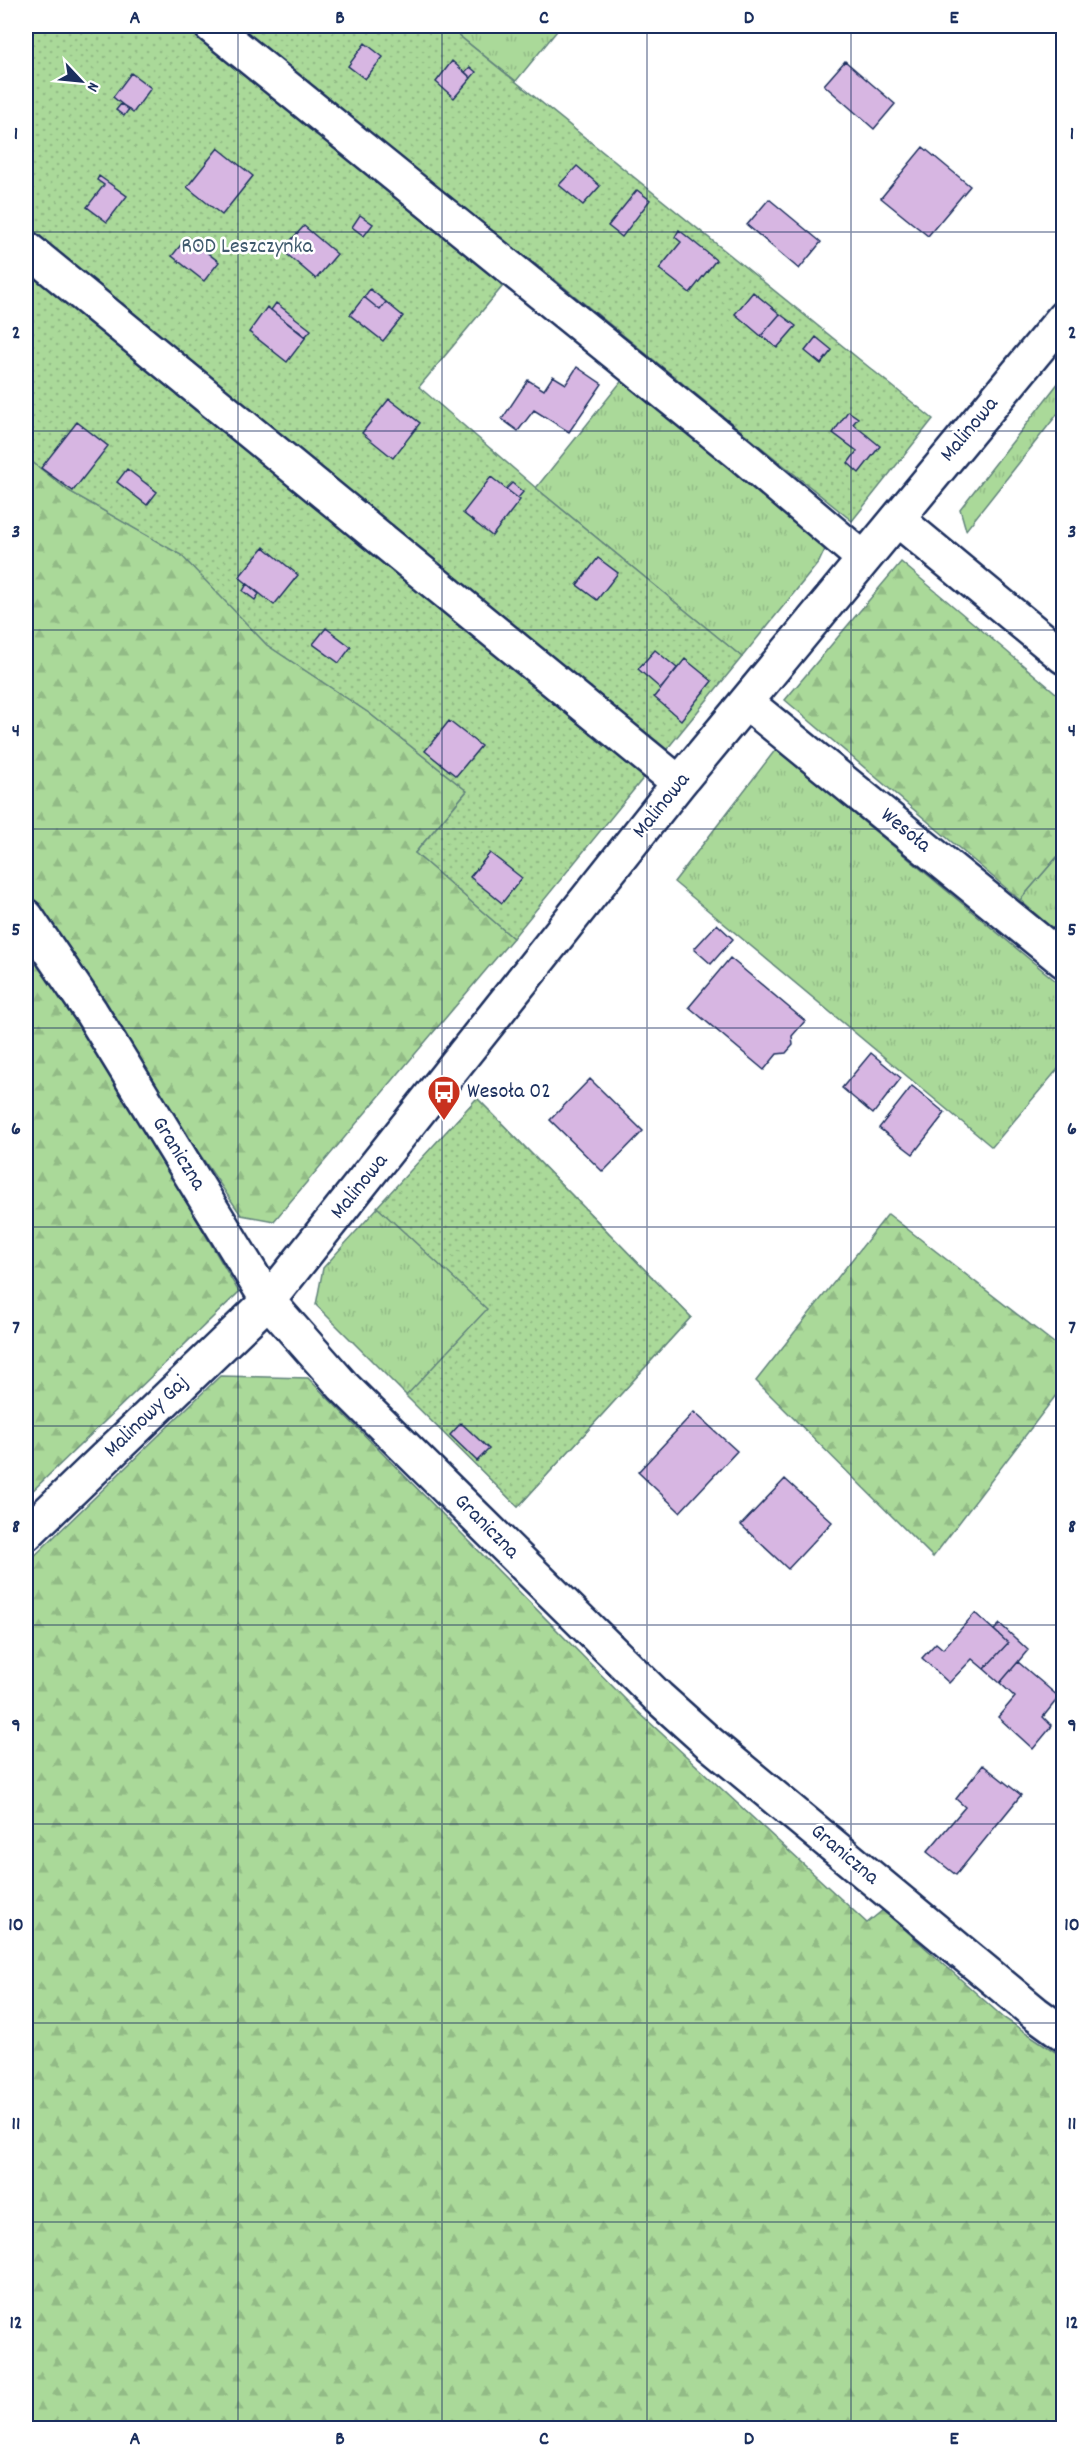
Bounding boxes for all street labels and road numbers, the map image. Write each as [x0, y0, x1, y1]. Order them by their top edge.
street label: Malinowa [933, 390, 1007, 469]
street label: Malinowa [626, 766, 699, 846]
street label: Wesoła [873, 801, 938, 861]
street label: Graniczna [143, 1111, 213, 1197]
street label: Malinowa [324, 1147, 397, 1227]
street label: Malinowy Gaj [97, 1368, 197, 1466]
street label: Graniczna [446, 1487, 526, 1567]
street label: Graniczna [803, 1817, 886, 1893]

